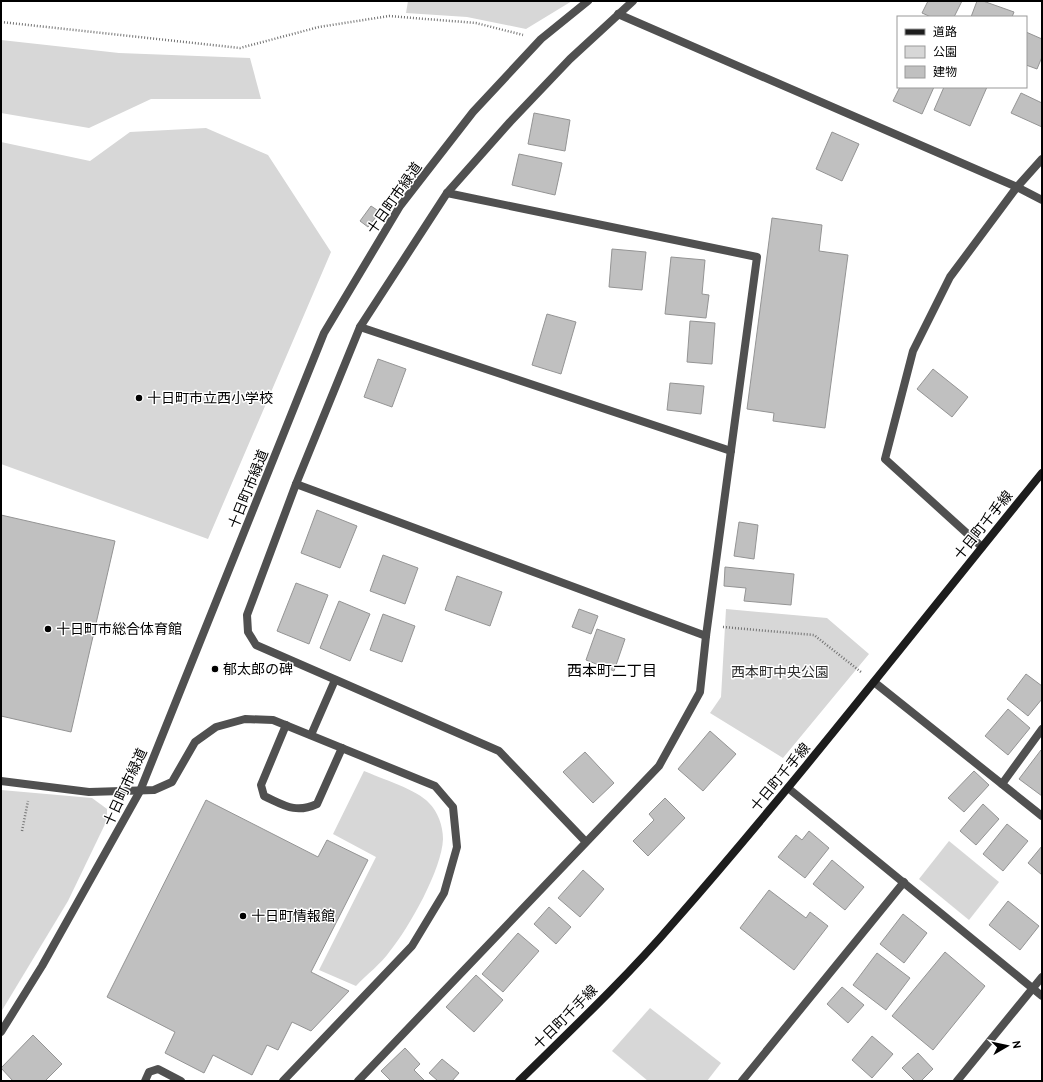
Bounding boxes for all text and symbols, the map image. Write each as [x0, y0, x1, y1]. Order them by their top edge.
legend [897, 16, 1027, 88]
text: 道路 [933, 25, 957, 41]
text: 公園 [933, 45, 957, 61]
text: 建物 [933, 65, 957, 81]
street label: 十日町市緑道 [364, 160, 426, 238]
place label: 十日町市立西小学校 [147, 391, 273, 408]
marker: 十日町市立西小学校 [134, 393, 144, 403]
street label: 十日町市緑道 [226, 447, 273, 532]
street label: 十日町千手線 [951, 488, 1017, 564]
place label: 十日町市総合体育館 [56, 622, 182, 639]
marker: 十日町市総合体育館 [43, 624, 53, 634]
place label: 郁太郎の碑 [223, 662, 293, 679]
district label: 西本町二丁目 [567, 663, 657, 682]
marker: 郁太郎の碑 [210, 664, 220, 674]
park label: 西本町中央公園 [731, 665, 829, 682]
street label: 十日町千手線 [748, 740, 815, 816]
street label: 十日町市緑道 [101, 746, 152, 829]
place label: 十日町情報館 [251, 909, 335, 926]
marker: 十日町情報館 [238, 911, 248, 921]
street label: 十日町千手線 [530, 982, 602, 1054]
north arrow [987, 1026, 1027, 1066]
text: N [1008, 1040, 1023, 1050]

